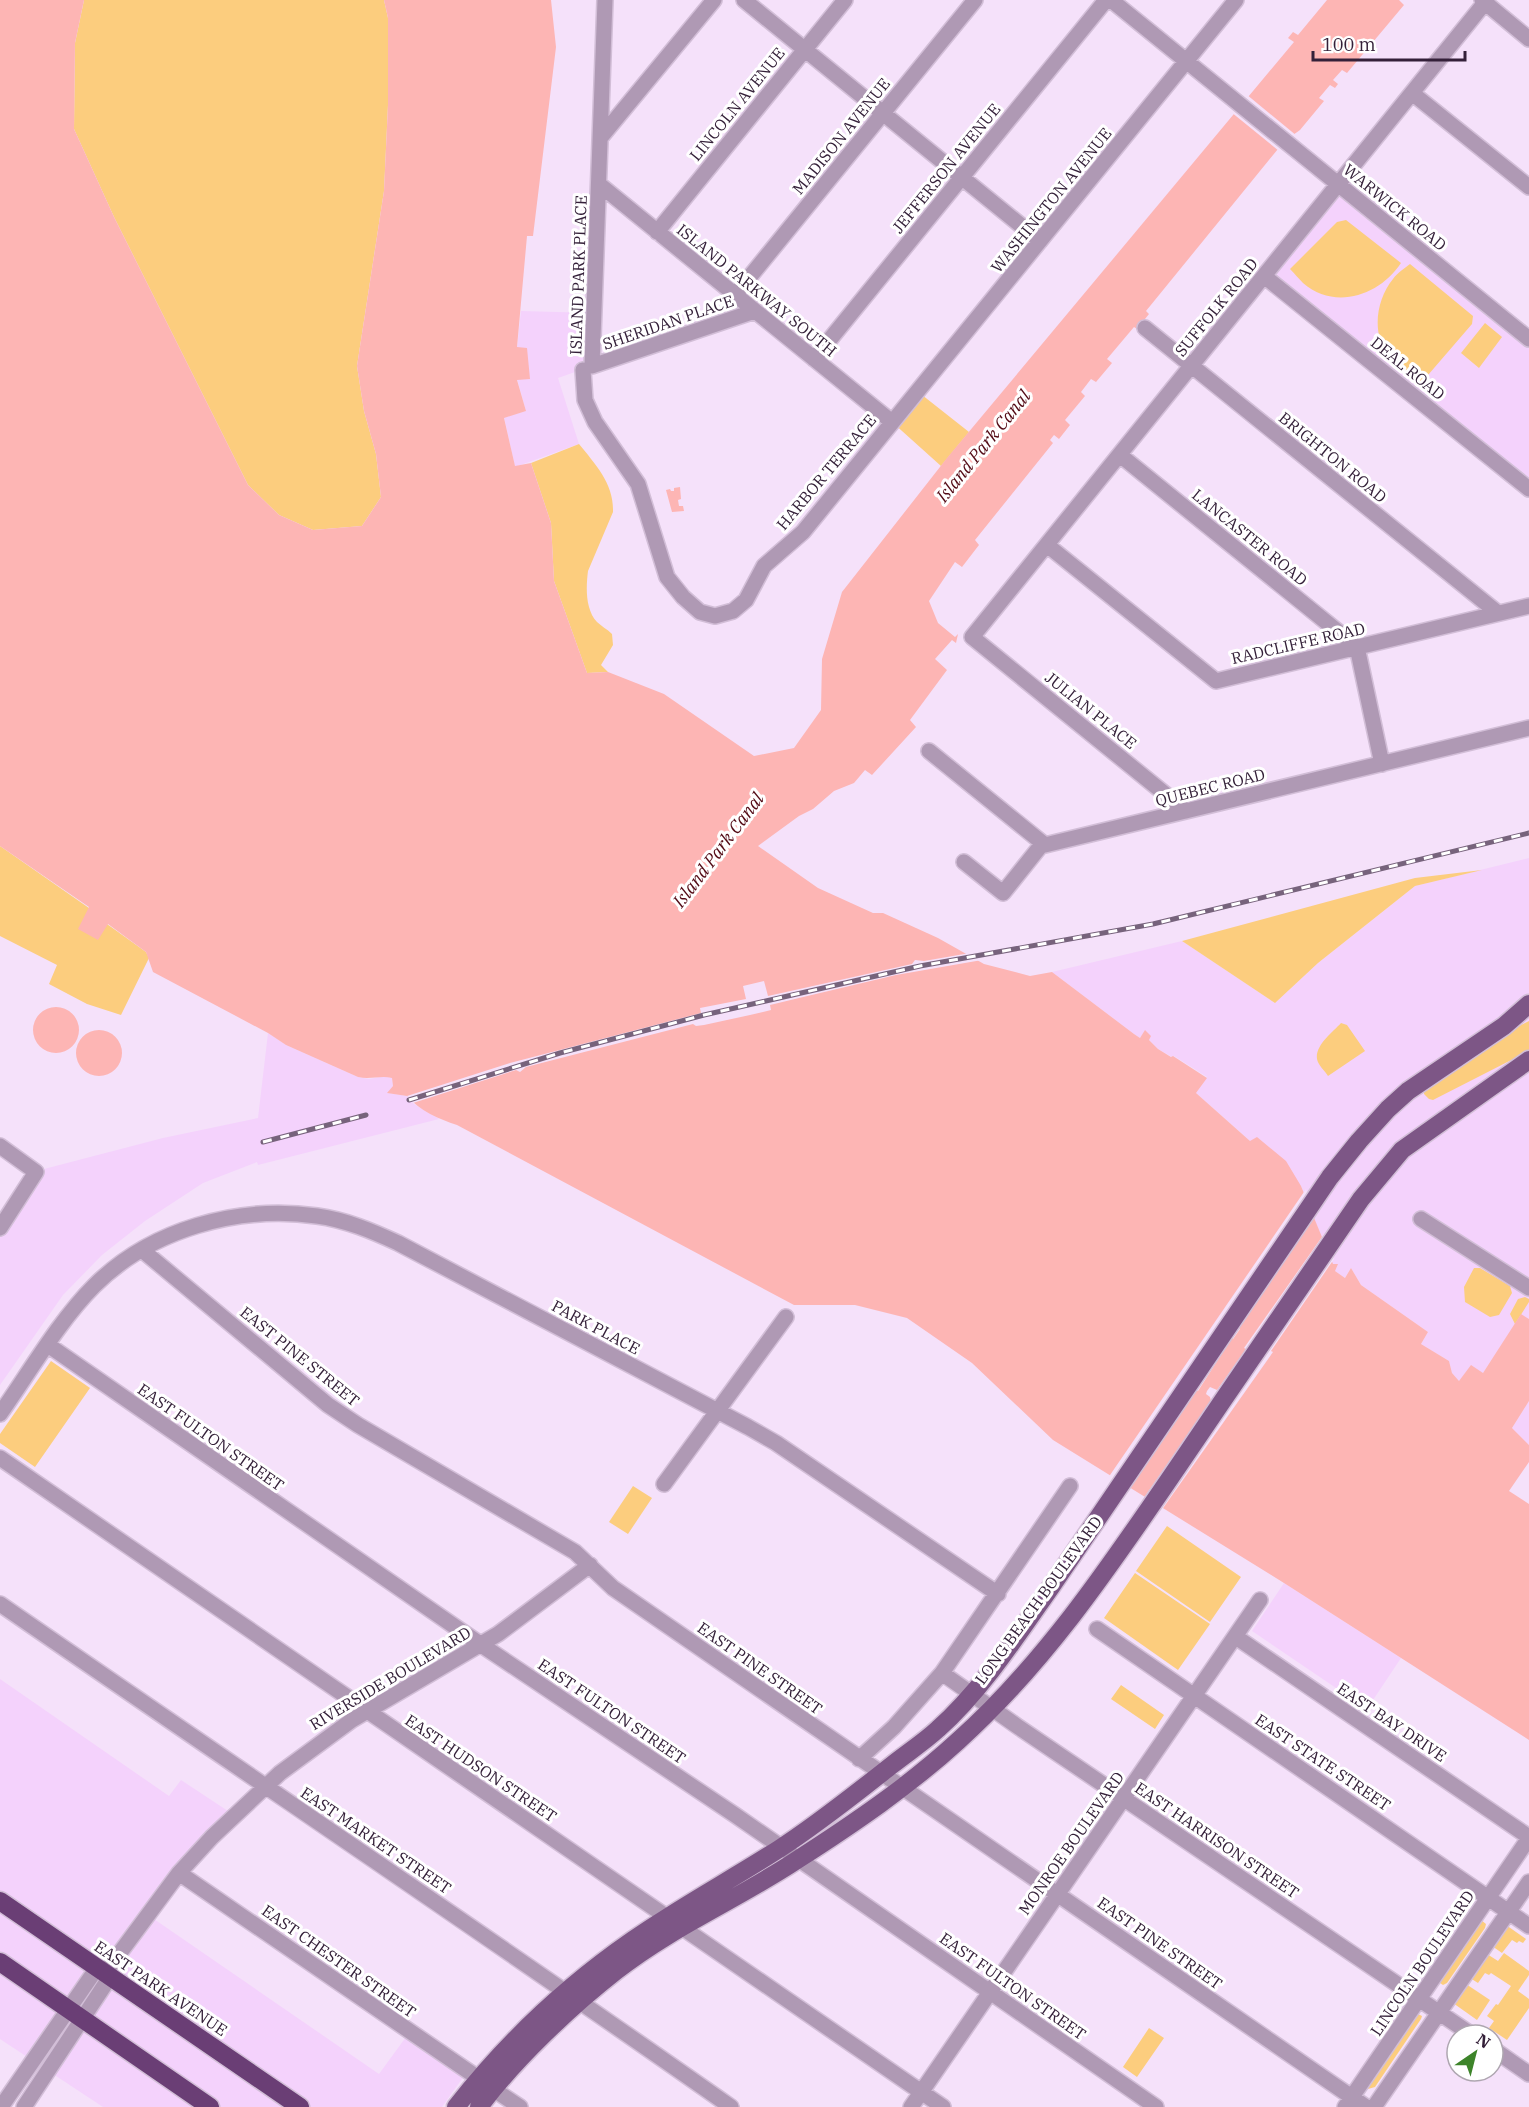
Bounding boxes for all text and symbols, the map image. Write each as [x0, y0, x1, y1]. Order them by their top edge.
scale bar [1313, 24, 1464, 62]
text: 100 m [1322, 33, 1376, 56]
street label: LINCOLN AVENUE [685, 43, 789, 165]
street label: MADISON AVENUE [788, 74, 894, 198]
street label: JEFFERSON AVENUE [888, 99, 1004, 237]
street label: WASHINGTON AVENUE [986, 124, 1116, 276]
street label: WARWICK ROAD [1339, 159, 1451, 255]
street label: ISLAND PARK PLACE [565, 195, 591, 355]
street label: ISLAND PARKWAY SOUTH [673, 219, 841, 361]
street label: SUFFOLK ROAD [1170, 254, 1262, 360]
street label: SHERIDAN PLACE [600, 290, 736, 354]
street label: DEAL ROAD [1367, 332, 1449, 404]
water label: Island Park Canal [930, 385, 1036, 507]
street label: BRIGHTON ROAD [1275, 407, 1391, 507]
street label: HARBOR TERRACE [772, 410, 880, 534]
street label: LANCASTER ROAD [1188, 484, 1312, 590]
street label: RADCLIFFE ROAD [1229, 618, 1367, 668]
street label: JULIAN PLACE [1041, 667, 1141, 753]
street label: QUEBEC ROAD [1153, 764, 1267, 810]
water label: Island Park Canal [667, 787, 769, 913]
street label: PARK PLACE [549, 1295, 643, 1359]
street label: EAST PINE STREET [236, 1302, 364, 1410]
street label: EAST FULTON STREET [134, 1379, 288, 1495]
street label: LONG BEACH BOULEVARD [970, 1512, 1106, 1688]
street label: EAST PINE STREET [694, 1617, 826, 1719]
street label: RIVERSIDE BOULEVARD [306, 1622, 474, 1734]
street label: EAST FULTON STREET [534, 1654, 690, 1768]
street label: EAST BAY DRIVE [1334, 1678, 1450, 1766]
street label: EAST STATE STREET [1251, 1709, 1395, 1815]
street label: EAST HUDSON STREET [401, 1710, 561, 1826]
street label: MONROE BOULEVARD [1014, 1768, 1128, 1918]
street label: EAST HARRISON STREET [1131, 1778, 1303, 1902]
street label: EAST MARKET STREET [297, 1782, 455, 1898]
street label: LINCOLN BOULEVARD [1366, 1886, 1478, 2040]
street label: EAST PINE STREET [1094, 1892, 1226, 1994]
street label: EAST CHESTER STREET [258, 1900, 420, 2022]
street label: EAST FULTON STREET [936, 1928, 1090, 2044]
street label: EAST PARK AVENUE [91, 1936, 231, 2040]
north arrow [1445, 2023, 1505, 2083]
text: N [1473, 2029, 1495, 2053]

